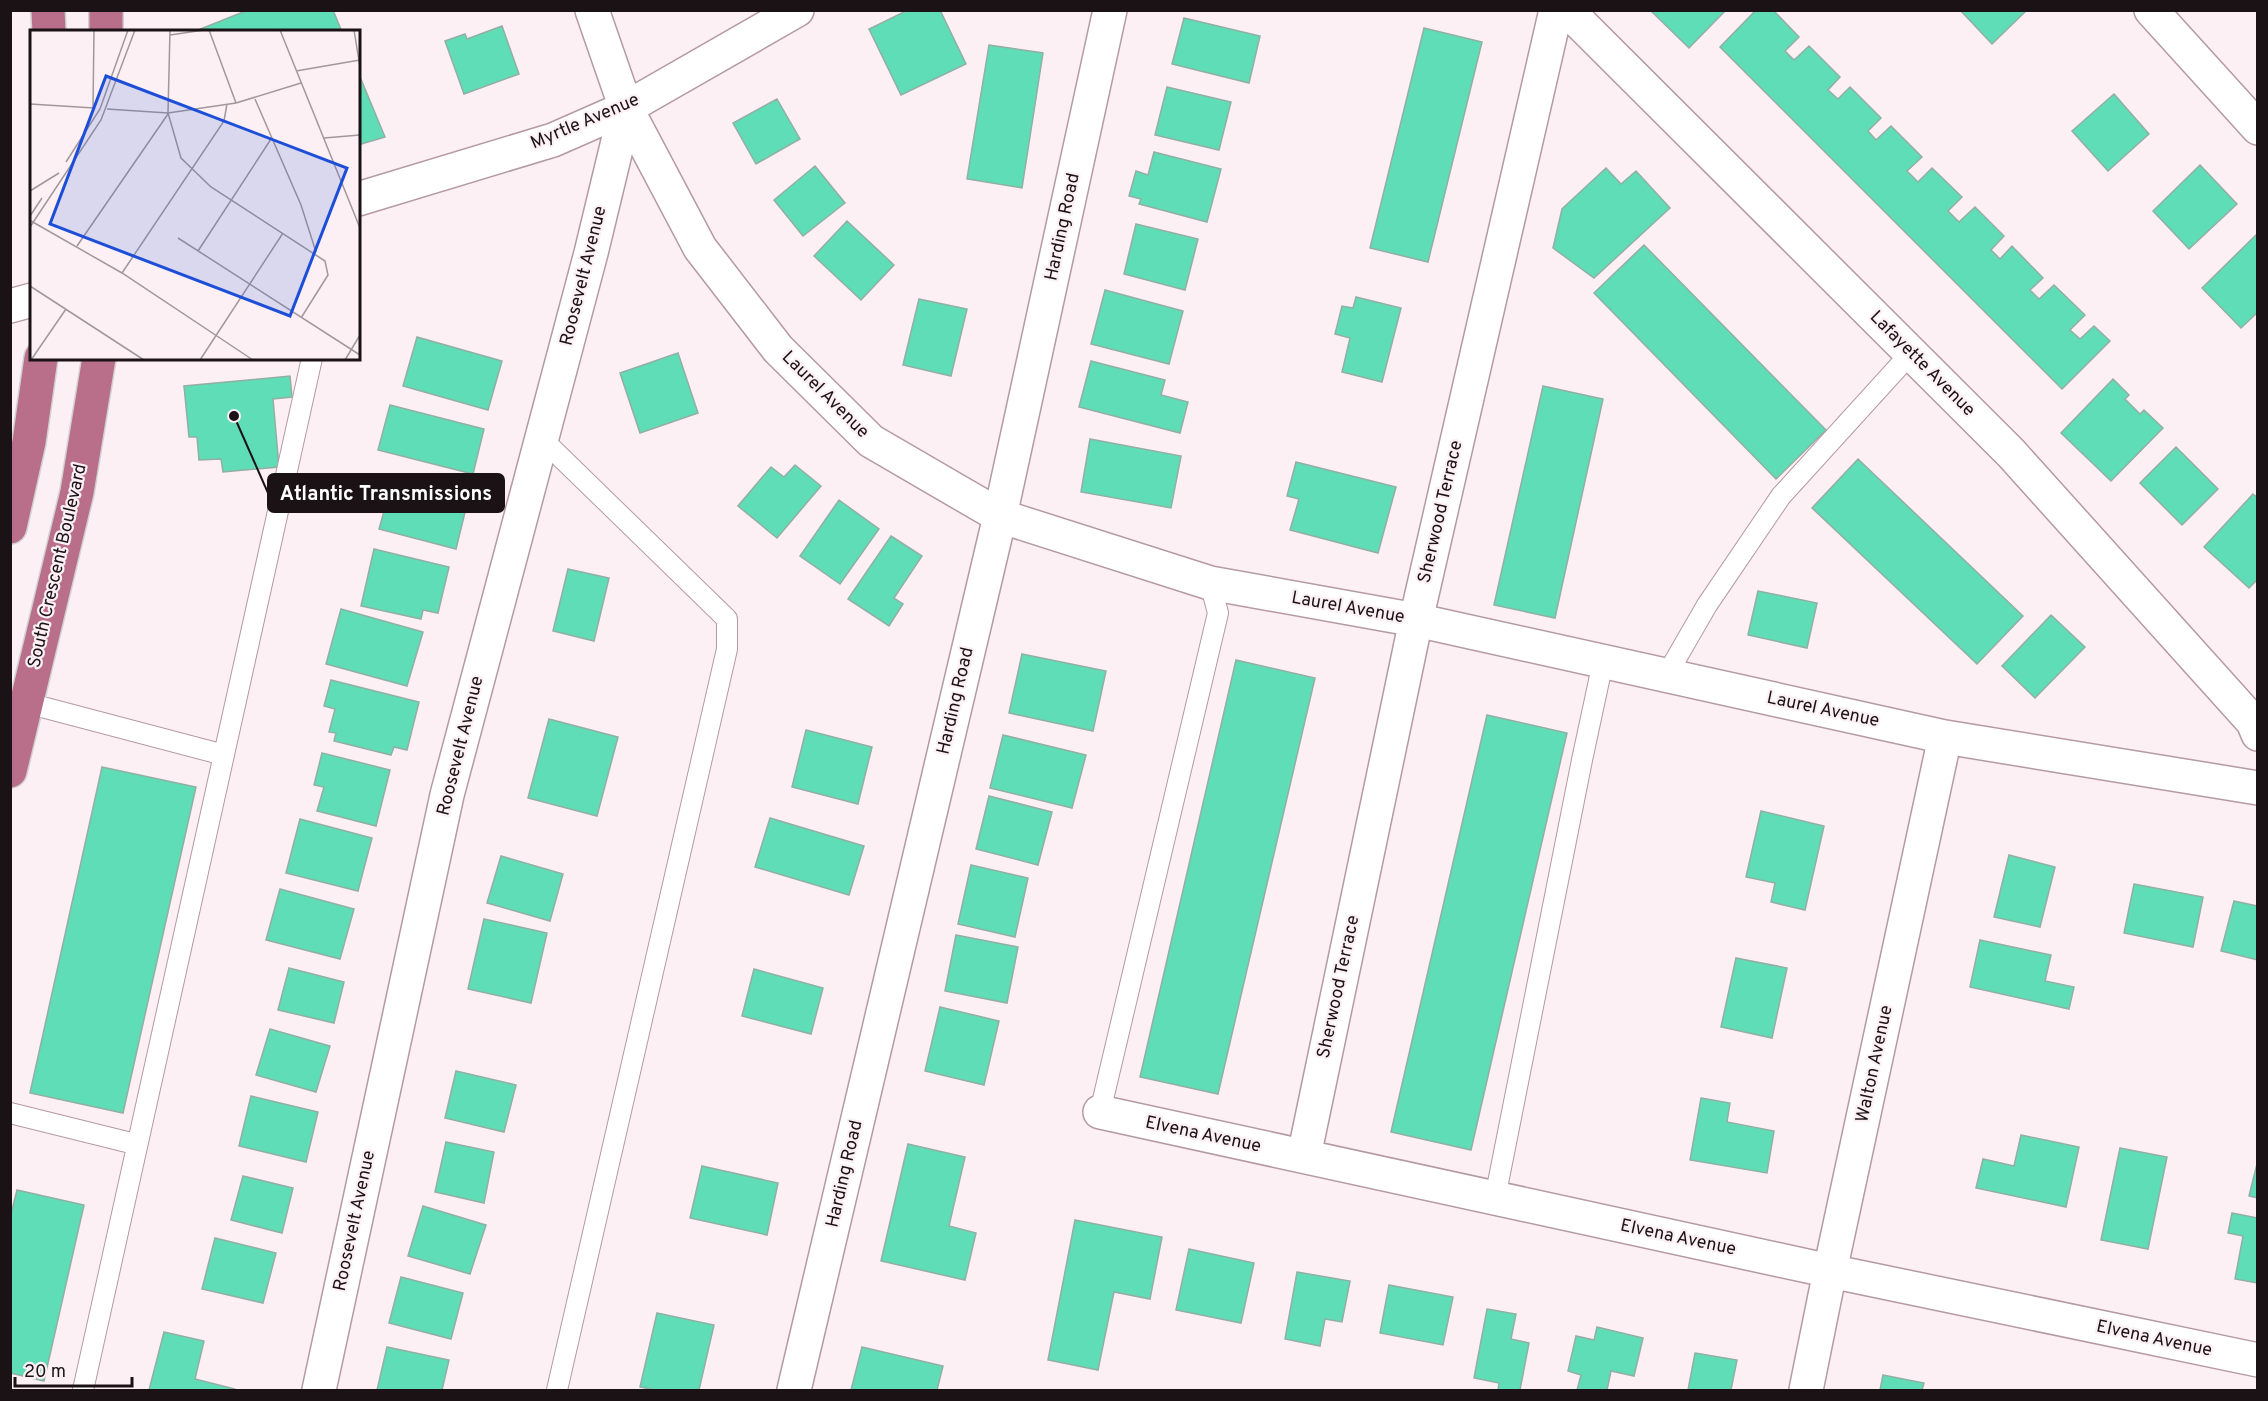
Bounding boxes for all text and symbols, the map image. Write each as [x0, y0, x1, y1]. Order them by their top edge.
inset map [30, 30, 360, 360]
street label: Myrtle Avenue [527, 89, 643, 155]
street label: Harding Road [1040, 171, 1086, 283]
street label: Roosevelt Avenue [556, 204, 612, 348]
street label: Lafayette Avenue [1864, 306, 1980, 422]
street label: Laurel Avenue [776, 346, 874, 444]
street label: Sherwood Terrace [1413, 438, 1469, 586]
street label: South Crescent Boulevard [23, 462, 93, 670]
callout: Atlantic Transmissions [268, 474, 504, 512]
text: Atlantic Transmissions [280, 482, 492, 508]
street label: Laurel Avenue [1290, 587, 1406, 629]
street label: Harding Road [932, 645, 980, 757]
street label: Roosevelt Avenue [433, 674, 489, 818]
street label: Laurel Avenue [1765, 687, 1881, 733]
street label: Sherwood Terrace [1313, 913, 1365, 1061]
street label: Walton Avenue [1851, 1003, 1899, 1125]
street label: Elvena Avenue [1143, 1111, 1263, 1159]
street label: Harding Road [821, 1118, 869, 1230]
street label: Roosevelt Avenue [329, 1149, 381, 1293]
street label: Elvena Avenue [1618, 1214, 1738, 1262]
street label: Elvena Avenue [2094, 1315, 2214, 1363]
scale bar [15, 1350, 132, 1388]
text: 20 m [24, 1361, 66, 1384]

